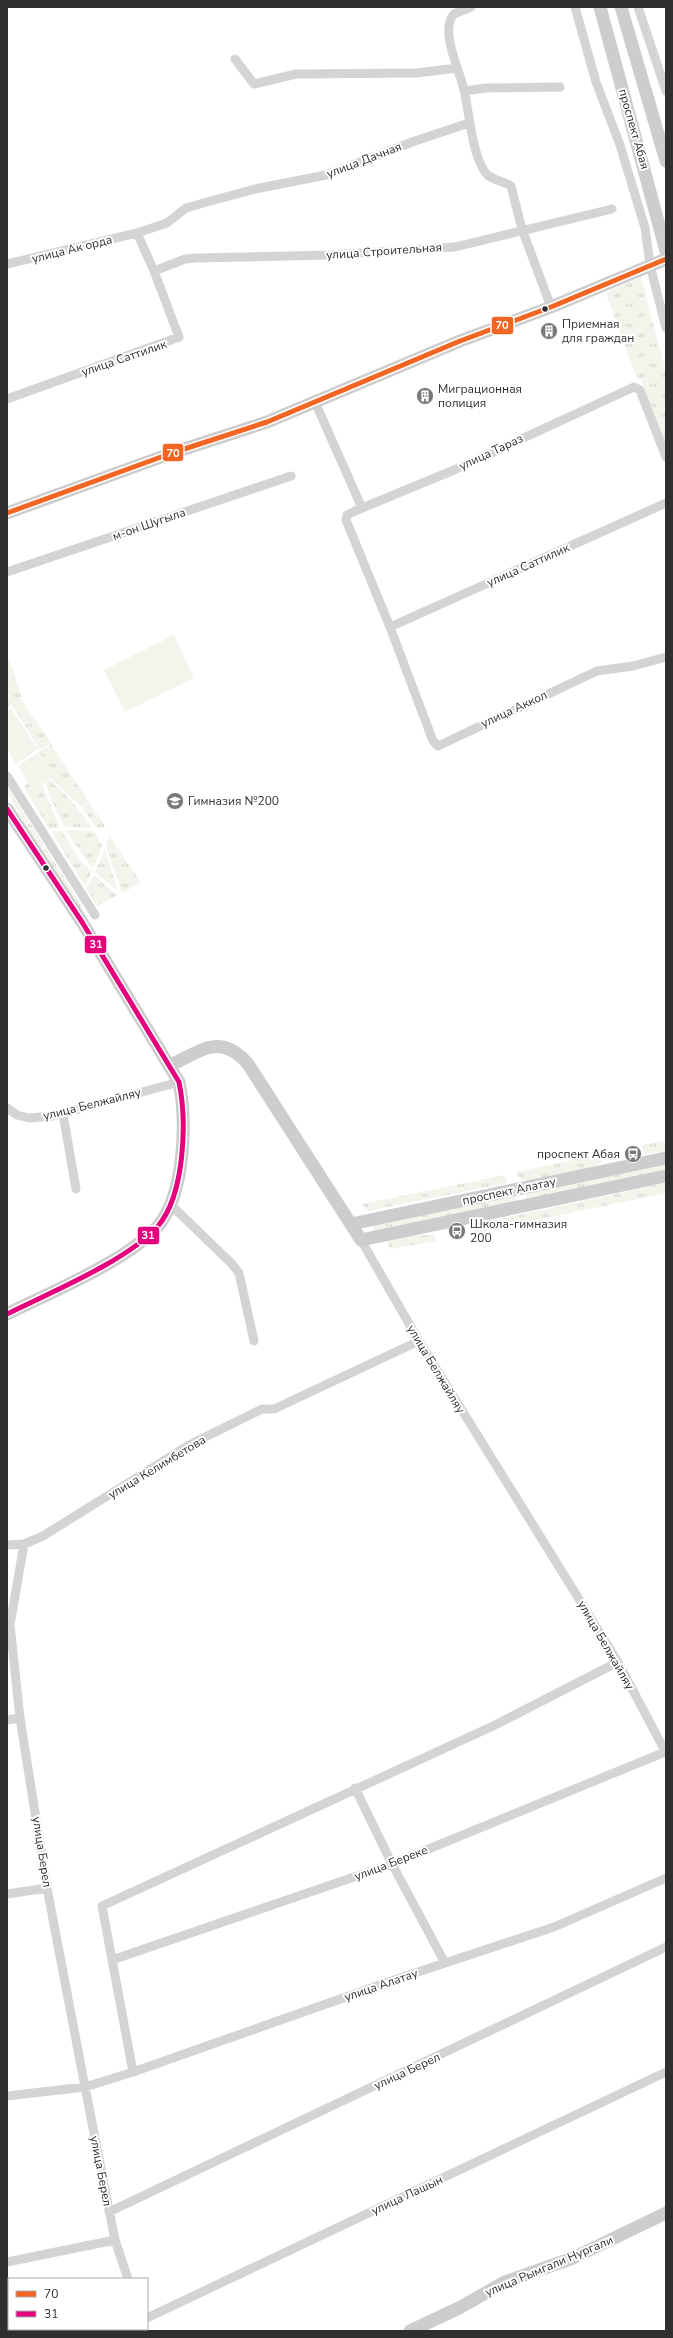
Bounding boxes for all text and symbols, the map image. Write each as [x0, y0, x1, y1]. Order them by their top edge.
street label: проспект Абая [615, 87, 653, 171]
street label: улица Дачная [324, 138, 404, 182]
street label: улица Ак орда [30, 231, 114, 267]
street label: улица Строительная [326, 239, 442, 263]
unlabelled marker [540, 304, 550, 314]
line badge: 70 [491, 316, 514, 335]
place label: Приемная для граждан [562, 316, 634, 346]
text: 70 [495, 318, 509, 333]
building icon: Приемная для граждан [539, 321, 559, 341]
street label: улица Саттилик [79, 336, 169, 380]
place label: Миграционная полиция [438, 381, 522, 411]
building icon: Миграционная полиция [415, 386, 435, 406]
street label: улица Тараз [456, 430, 526, 474]
line badge: 70 [162, 443, 184, 462]
text: 70 [166, 446, 180, 461]
street label: м-он Шугыла [110, 504, 188, 544]
street label: улица Саттилик [484, 539, 573, 590]
street label: улица Аккол [478, 687, 550, 731]
school or university icon: Гимназия №200 [165, 791, 185, 811]
place label: Гимназия №200 [188, 793, 279, 809]
unlabelled marker [41, 863, 51, 873]
line badge: 31 [84, 935, 107, 954]
text: 31 [89, 937, 103, 952]
street label: улица Белжайляу [41, 1084, 143, 1124]
bus stop icon: проспект Абая [623, 1144, 643, 1164]
place label: проспект Абая [537, 1146, 620, 1162]
street label: проспект Алатау [461, 1173, 558, 1209]
place label: Школа-гимназия 200 [470, 1216, 567, 1246]
bus stop icon: Школа-гимназия 200 [447, 1221, 467, 1241]
line badge: 31 [137, 1226, 160, 1245]
text: 31 [141, 1228, 155, 1243]
street label: улица Белжайляу [403, 1322, 469, 1417]
street label: улица Келимбетова [105, 1432, 209, 1502]
street label: улица Белжайляу [574, 1598, 638, 1693]
street label: улица Берел [29, 1815, 55, 1889]
street label: улица Береке [352, 1842, 430, 1884]
street label: улица Алатау [342, 1965, 421, 2005]
street label: улица Берел [371, 2049, 443, 2093]
street label: улица Берел [86, 2134, 116, 2208]
street label: улица Лашын [369, 2171, 445, 2219]
street label: улица Рымгали Нургали [483, 2232, 615, 2300]
legend [8, 2278, 148, 2330]
text: 70 [44, 2286, 58, 2302]
text: 31 [44, 2306, 58, 2322]

